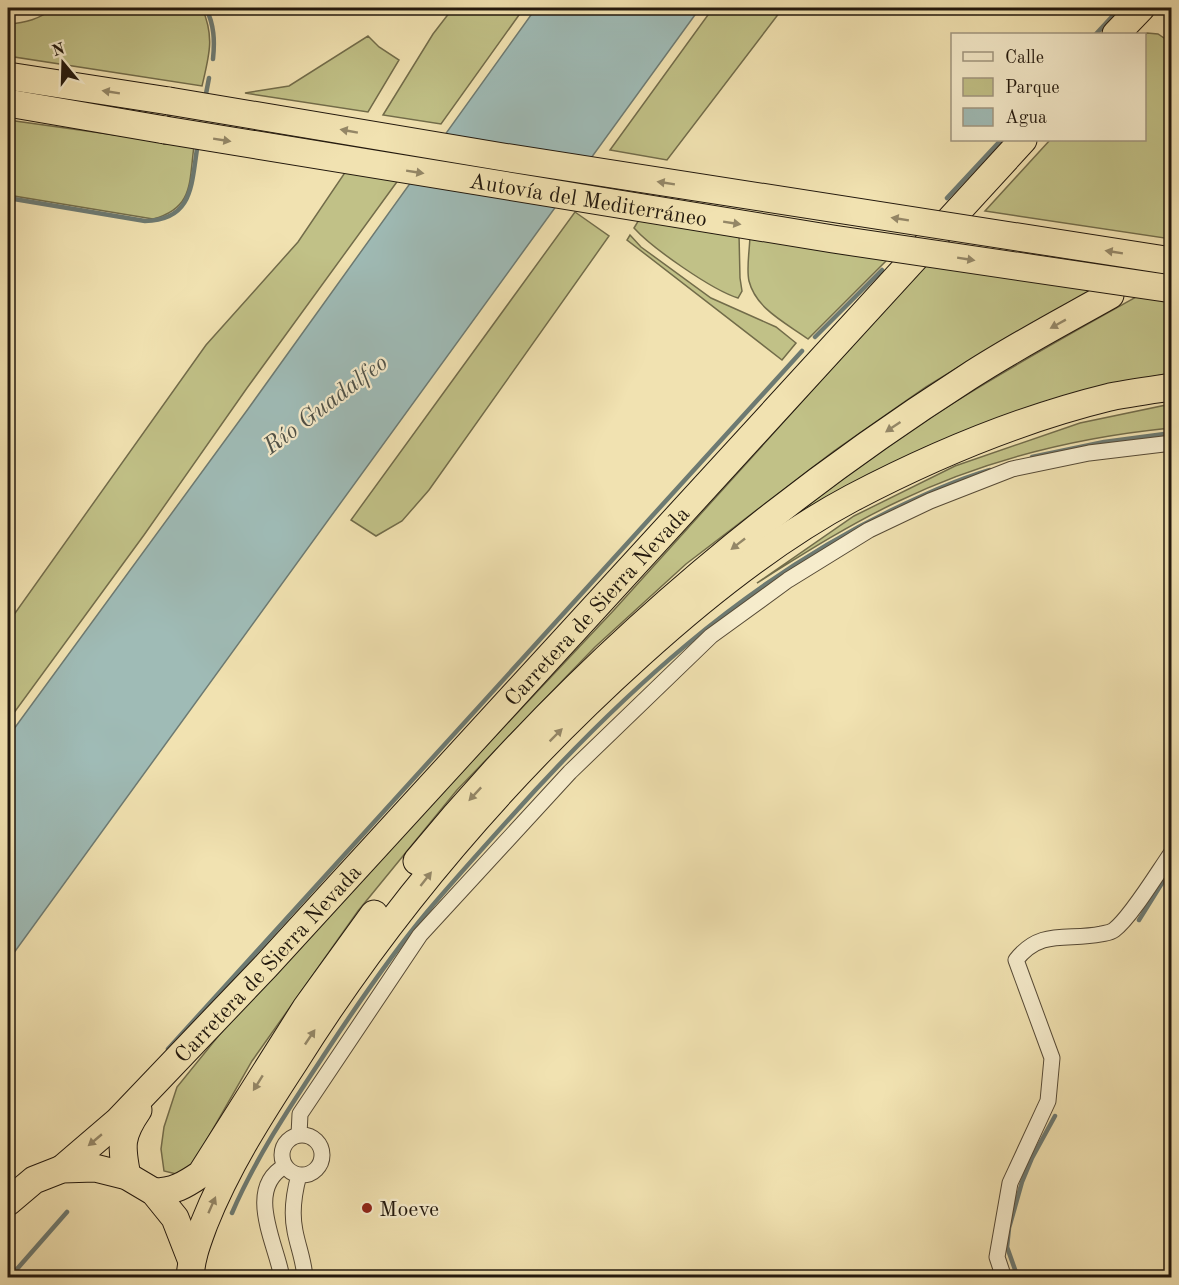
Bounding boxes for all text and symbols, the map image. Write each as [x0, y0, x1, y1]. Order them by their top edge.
north arrow [33, 33, 93, 93]
legend [951, 33, 1146, 141]
text: N [50, 41, 68, 60]
text: Calle [1005, 49, 1044, 67]
text: Parque [1005, 79, 1060, 97]
one-way arrow [102, 87, 121, 96]
text: Agua [1005, 109, 1047, 127]
one-way arrow [339, 127, 358, 136]
one-way arrow [213, 136, 232, 145]
one-way arrow [405, 168, 424, 177]
street label: Autovía del Mediterráneo [468, 171, 708, 231]
one-way arrow [656, 178, 675, 187]
one-way arrow [891, 215, 910, 224]
one-way arrow [722, 218, 741, 227]
one-way arrow [1104, 248, 1123, 257]
one-way arrow [956, 254, 975, 263]
one-way arrow [1050, 318, 1067, 328]
water label: Río Guadalfeo [259, 351, 393, 461]
one-way arrow [885, 421, 901, 432]
street label: Carretera de Sierra Nevada [501, 503, 694, 711]
one-way arrow [730, 538, 745, 550]
one-way arrow [549, 727, 563, 742]
one-way arrow [468, 787, 482, 801]
street label: Carretera de Sierra Nevada [171, 861, 366, 1067]
one-way arrow [419, 872, 431, 887]
one-way arrow [304, 1029, 316, 1045]
one-way arrow [253, 1075, 264, 1091]
one-way arrow [87, 1134, 103, 1147]
one-way arrow [207, 1195, 217, 1213]
place label: Moeve [379, 1199, 439, 1221]
marker: Moeve [360, 1201, 374, 1215]

